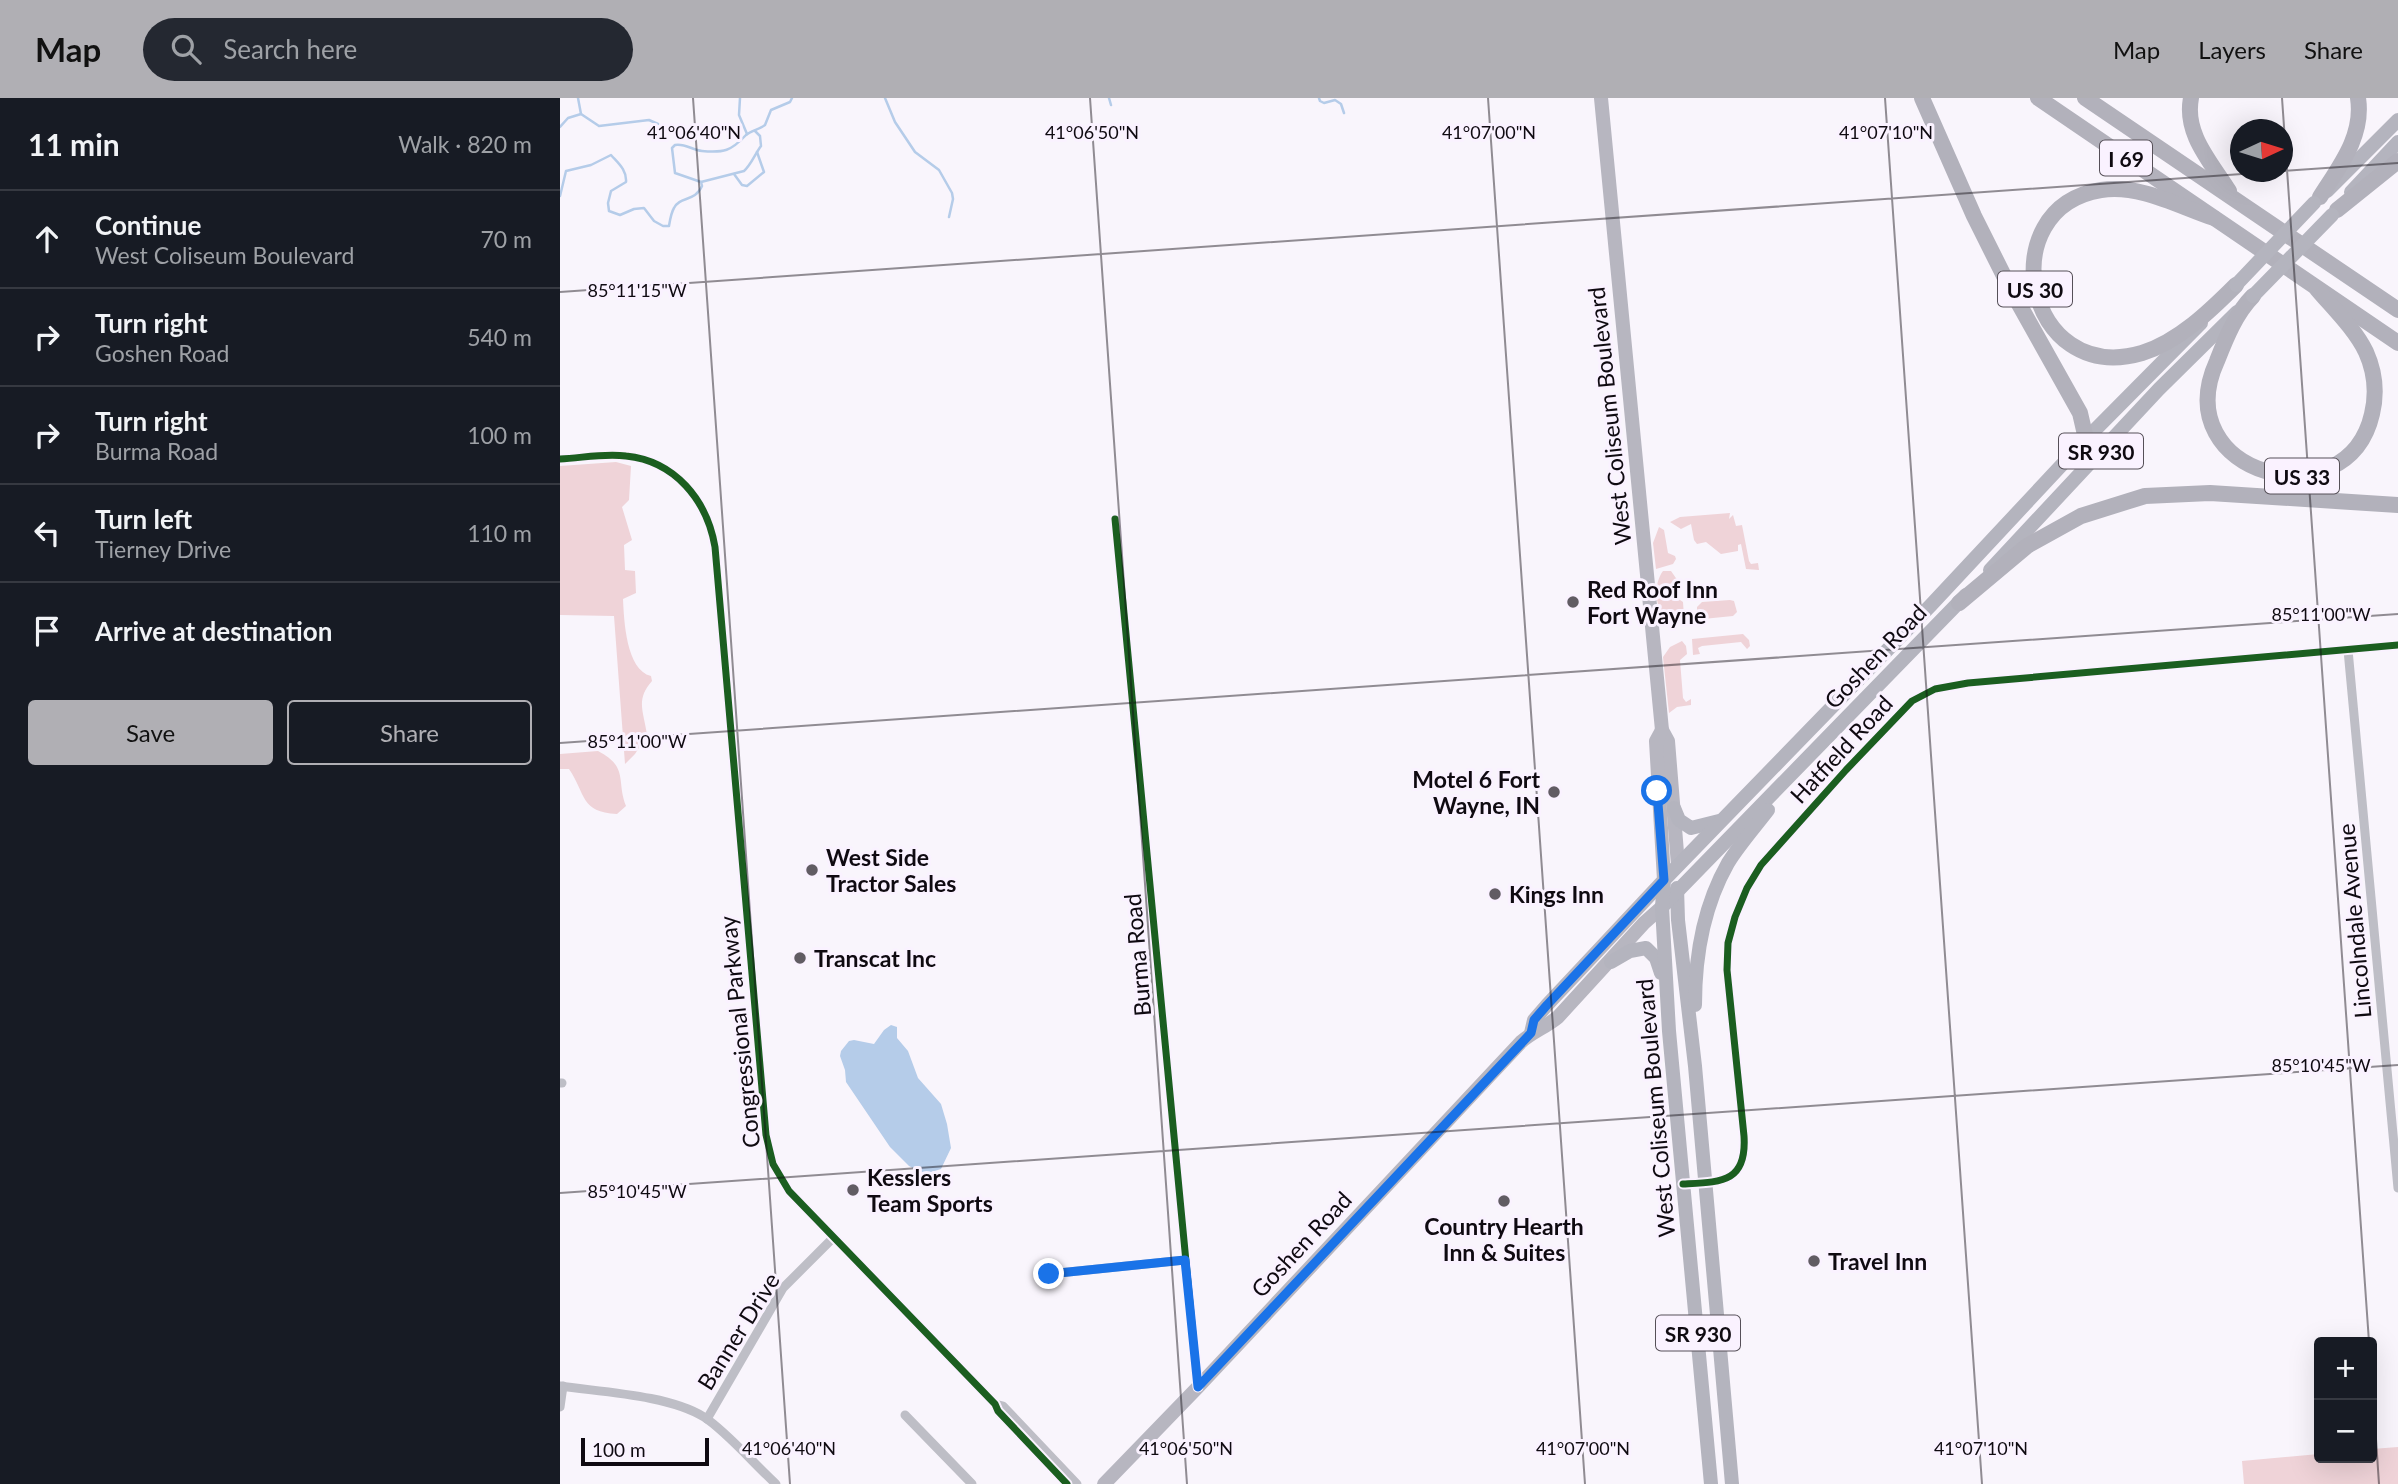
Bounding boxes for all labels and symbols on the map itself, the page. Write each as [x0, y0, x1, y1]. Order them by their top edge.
north arrow [2230, 119, 2293, 182]
text: 41°06'40"N [647, 121, 741, 143]
text: 41°06'50"N [1045, 121, 1139, 143]
text: 41°07'00"N [1442, 121, 1536, 143]
text: 41°07'10"N [1839, 121, 1933, 143]
road number: I 69 [2100, 140, 2152, 176]
road number: US 30 [1998, 272, 2072, 306]
text: 85°11'15"W [587, 279, 687, 301]
street label: West Coliseum Boulevard [1582, 286, 1636, 546]
road number: SR 930 [2059, 434, 2143, 468]
road number: US 33 [2265, 458, 2339, 494]
place label: Red Roof Inn Fort Wayne [1587, 575, 1718, 629]
marker: Red Roof Inn Fort Wayne [1565, 594, 1581, 610]
street label: Goshen Road [1818, 598, 1932, 714]
text: 85°11'00"W [2271, 603, 2371, 625]
street label: Hatfield Road [1784, 689, 1898, 809]
text: 85°11'00"W [587, 730, 687, 752]
place label: Motel 6 Fort Wayne, IN [1412, 765, 1540, 819]
route start [1641, 775, 1672, 806]
marker: Motel 6 Fort Wayne, IN [1546, 784, 1562, 800]
street label: Lincolndale Avenue [2332, 822, 2376, 1020]
place label: West Side Tractor Sales [826, 843, 956, 897]
marker: West Side Tractor Sales [804, 862, 820, 878]
place label: Kings Inn [1509, 880, 1604, 908]
marker: Kings Inn [1487, 886, 1503, 902]
street label: Burma Road [1118, 892, 1156, 1018]
street label: Congressional Parkway [713, 915, 765, 1149]
place label: Transcat Inc [814, 944, 936, 972]
marker: Transcat Inc [792, 950, 808, 966]
street label: West Coliseum Boulevard [1630, 978, 1680, 1238]
text: 85°10'45"W [2271, 1054, 2371, 1076]
place label: Kesslers Team Sports [867, 1163, 993, 1217]
text: 85°10'45"W [587, 1180, 687, 1202]
marker: Kesslers Team Sports [845, 1182, 861, 1198]
street label: Goshen Road [1245, 1185, 1357, 1303]
marker: Country Hearth Inn & Suites [1496, 1193, 1512, 1209]
place label: Country Hearth Inn & Suites [1424, 1212, 1584, 1266]
place label: Travel Inn [1828, 1247, 1927, 1275]
marker: Travel Inn [1806, 1253, 1822, 1269]
route end [1033, 1258, 1064, 1289]
street label: Banner Drive [691, 1267, 785, 1395]
road number: SR 930 [1656, 1316, 1740, 1350]
scale bar [581, 1435, 709, 1467]
text: 41°06'40"N [742, 1437, 836, 1459]
text: 41°06'50"N [1139, 1437, 1233, 1459]
text: 41°07'00"N [1536, 1437, 1630, 1459]
text: 41°07'10"N [1934, 1437, 2028, 1459]

